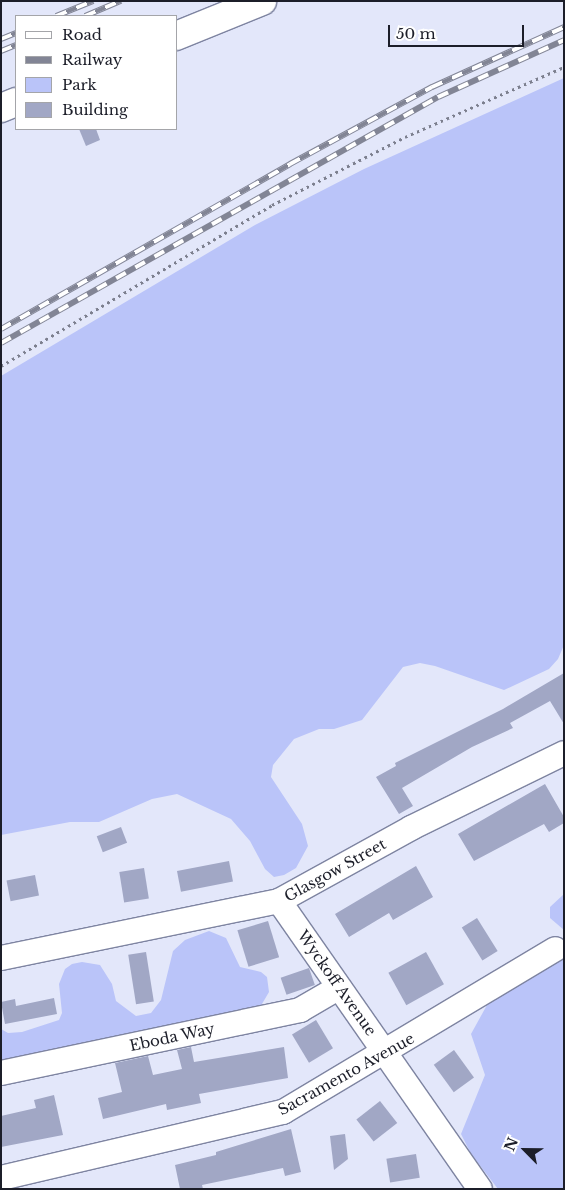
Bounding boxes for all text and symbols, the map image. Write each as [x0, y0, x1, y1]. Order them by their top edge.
legend [15, 15, 178, 130]
scale bar [390, 15, 526, 47]
text: 50 m [396, 24, 436, 43]
text: Road [62, 25, 102, 44]
text: Railway [62, 50, 122, 69]
text: Park [62, 75, 97, 94]
text: Building [62, 100, 128, 119]
street label: Glasgow Street [281, 835, 389, 905]
street label: Wyckoff Avenue [294, 927, 380, 1039]
street label: Eboda Way [128, 1019, 216, 1055]
street label: Sacramento Avenue [275, 1029, 417, 1119]
north arrow [500, 1125, 550, 1175]
text: N [500, 1135, 522, 1154]

